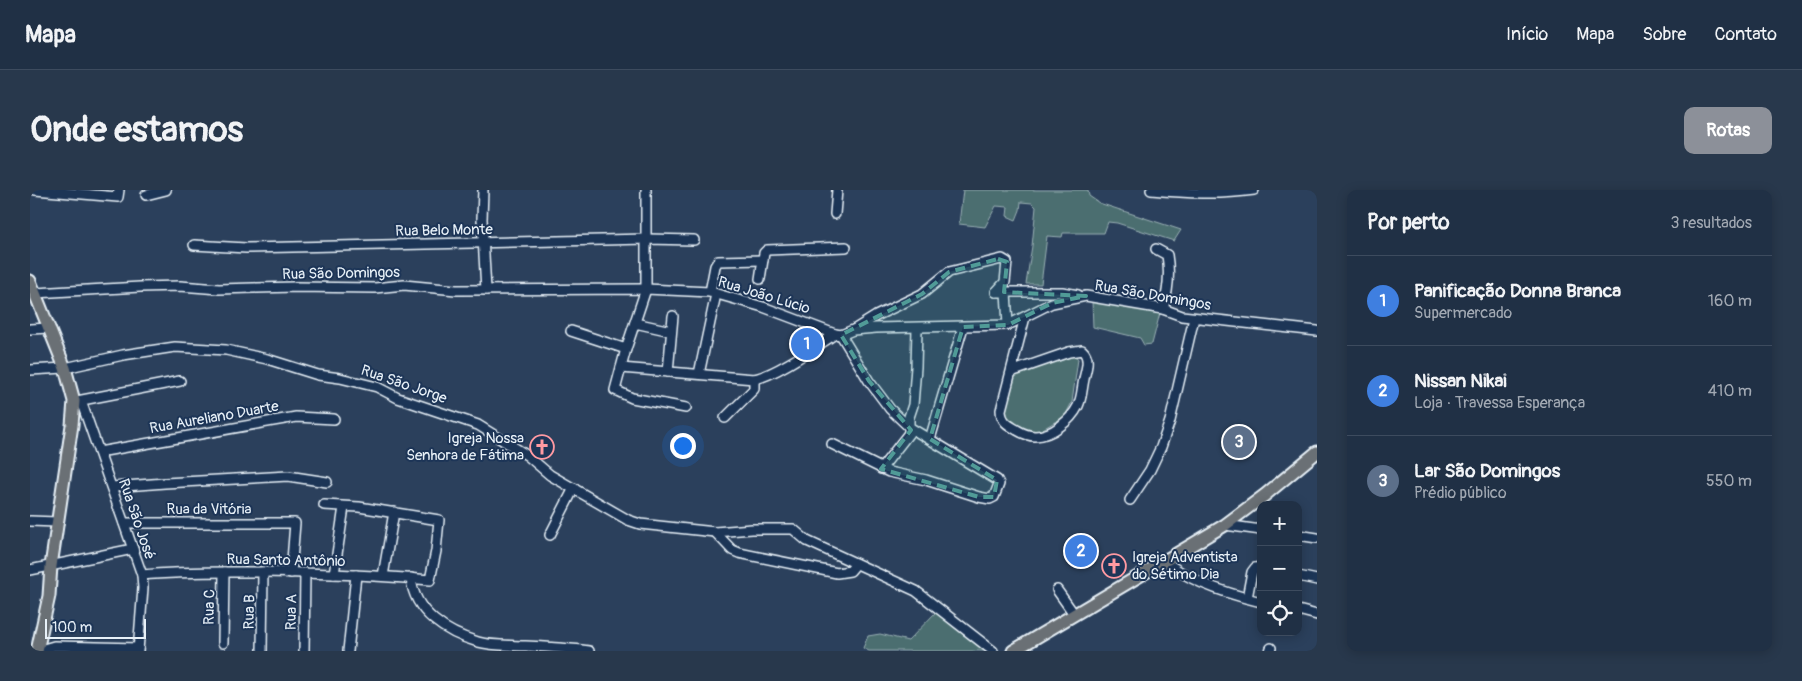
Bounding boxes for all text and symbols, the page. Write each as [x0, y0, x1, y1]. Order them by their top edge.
text: Mapa [25, 20, 76, 49]
text: Início [1506, 23, 1548, 46]
text: Mapa [1576, 23, 1614, 46]
text: Sobre [1642, 23, 1686, 46]
text: Contato [1714, 23, 1777, 46]
button: Rotas [1684, 107, 1772, 154]
text: Onde estamos [30, 108, 243, 152]
text: Por perto [1367, 209, 1449, 236]
text: 3 resultados [1670, 213, 1752, 233]
street label: Rua Belo Monte [395, 220, 494, 241]
street label: Rua São Domingos [282, 263, 400, 284]
street label: Rua João Lúcio [715, 272, 812, 318]
street label: Rua São Domingos [1093, 276, 1213, 315]
text: Panificação Donna Branca [1414, 279, 1621, 303]
text: 1 [1380, 291, 1386, 311]
text: 160 m [1708, 291, 1752, 311]
text: Supermercado [1414, 303, 1512, 323]
pin: 1 [791, 325, 823, 363]
street label: Rua São Jorge [358, 361, 450, 408]
text: Nissan Nikai [1414, 369, 1507, 393]
text: 2 [1379, 381, 1387, 401]
text: 410 m [1708, 381, 1752, 401]
text: Loja · Travessa Esperança [1414, 393, 1585, 413]
street label: Rua Aureliano Duarte [148, 397, 281, 438]
pin: 3 [1223, 423, 1255, 461]
place label: Igreja Nossa Senhora de Fátima [406, 429, 524, 465]
your location [670, 433, 696, 459]
church icon: Igreja Nossa Senhora de Fátima [529, 434, 555, 460]
text: Lar São Domingos [1414, 459, 1560, 483]
text: 3 [1379, 471, 1387, 491]
text: 550 m [1706, 471, 1752, 491]
street label: Rua São José [114, 476, 159, 562]
text: Prédio público [1414, 483, 1507, 503]
street label: Rua da Vitória [167, 500, 251, 519]
map controls [1257, 501, 1302, 636]
button: + [1257, 501, 1302, 546]
pin: 2 [1065, 532, 1097, 570]
button: − [1257, 546, 1302, 591]
place label: Igreja Adventista do Sétimo Dia [1132, 548, 1238, 584]
street label: Rua Santo Antônio [226, 550, 346, 571]
church icon: Igreja Adventista do Sétimo Dia [1101, 553, 1127, 579]
street label: Rua C [200, 589, 219, 625]
button: locate [1257, 591, 1302, 636]
street label: Rua A [282, 593, 301, 630]
street label: Rua B [240, 594, 259, 630]
scale bar [45, 616, 146, 639]
text: 100 m [52, 619, 92, 636]

